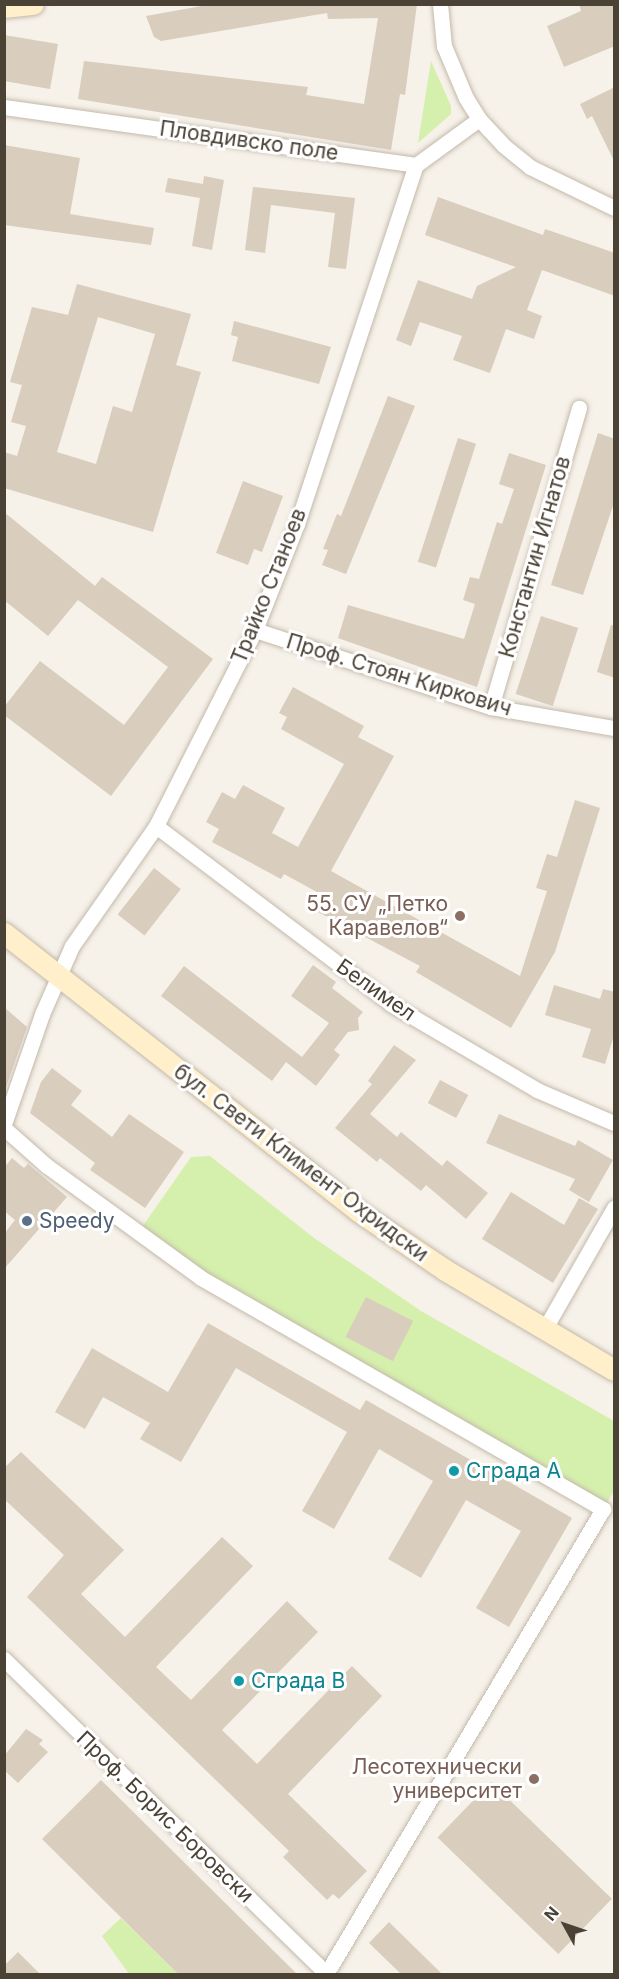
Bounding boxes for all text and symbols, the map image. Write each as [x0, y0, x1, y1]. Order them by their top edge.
street label: Пловдивско поле [158, 116, 340, 166]
street label: Константин Игнатов [494, 453, 576, 661]
street label: Трайко Станоев [226, 505, 312, 667]
street label: Проф. Стоян Киркович [283, 629, 515, 721]
place label: 55. СУ „Петко Каравелов“ [306, 891, 448, 941]
marker: 55. СУ „Петко Каравелов“ [453, 909, 467, 923]
street label: Белимел [332, 954, 420, 1026]
street label: бул. Свети Климент Охридски [169, 1059, 433, 1267]
place label: Speedy [39, 1208, 115, 1234]
marker: Speedy [20, 1214, 34, 1228]
place label: Сграда А [466, 1458, 561, 1484]
marker: Сграда А [447, 1464, 461, 1478]
place label: Сграда В [251, 1668, 345, 1694]
marker: Сграда В [232, 1674, 246, 1688]
street label: Проф. Борис Боровски [71, 1726, 259, 1908]
place label: Лесотехнически университет [352, 1754, 522, 1804]
marker: Лесотехнически университет [527, 1772, 541, 1786]
north arrow [535, 1895, 595, 1955]
text: N [540, 1902, 563, 1925]

